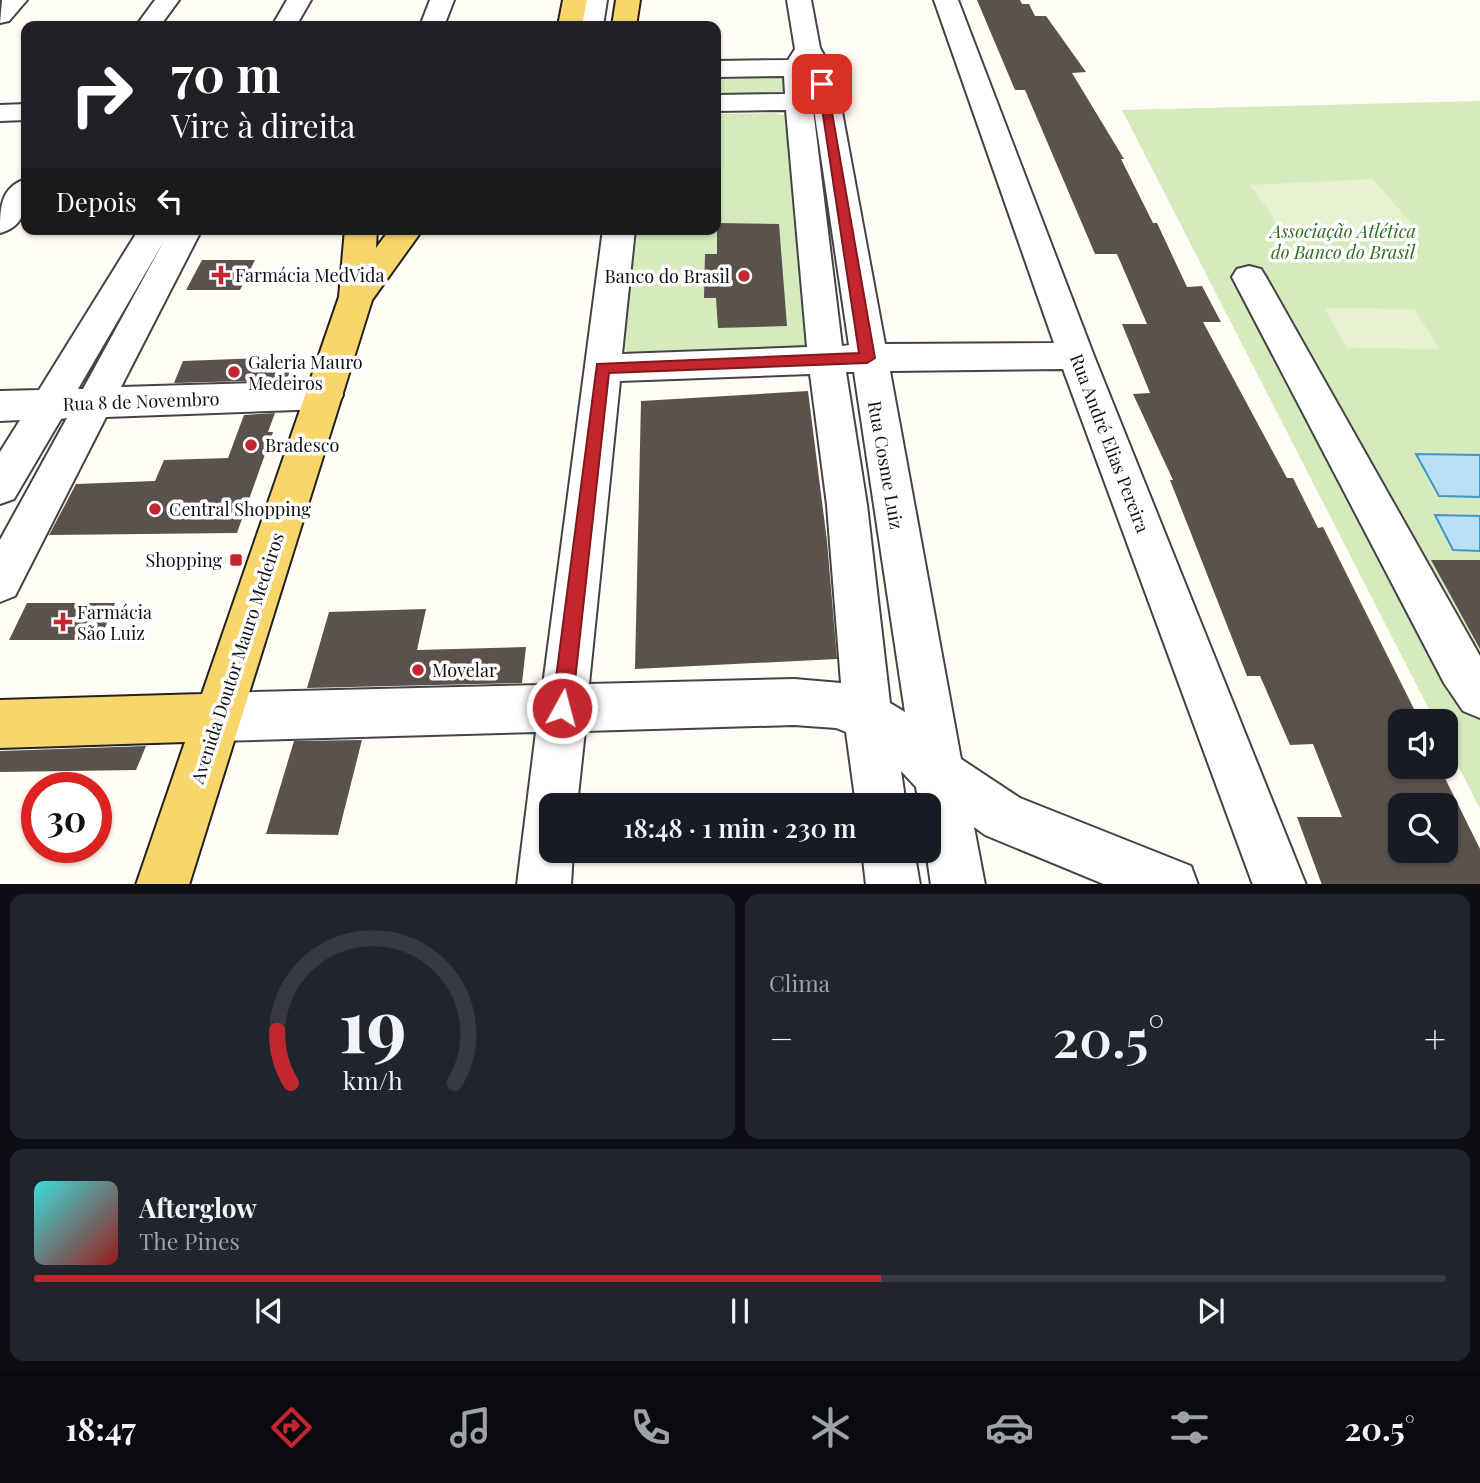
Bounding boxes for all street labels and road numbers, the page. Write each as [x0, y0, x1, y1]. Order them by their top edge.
street label: Rua André Elias Pereira [1065, 350, 1155, 536]
street label: Rua 8 de Novembro [62, 386, 220, 416]
street label: Rua Cosme Luiz [863, 399, 909, 531]
street label: Avenida Doutor Mauro Medeiros [185, 530, 289, 787]

